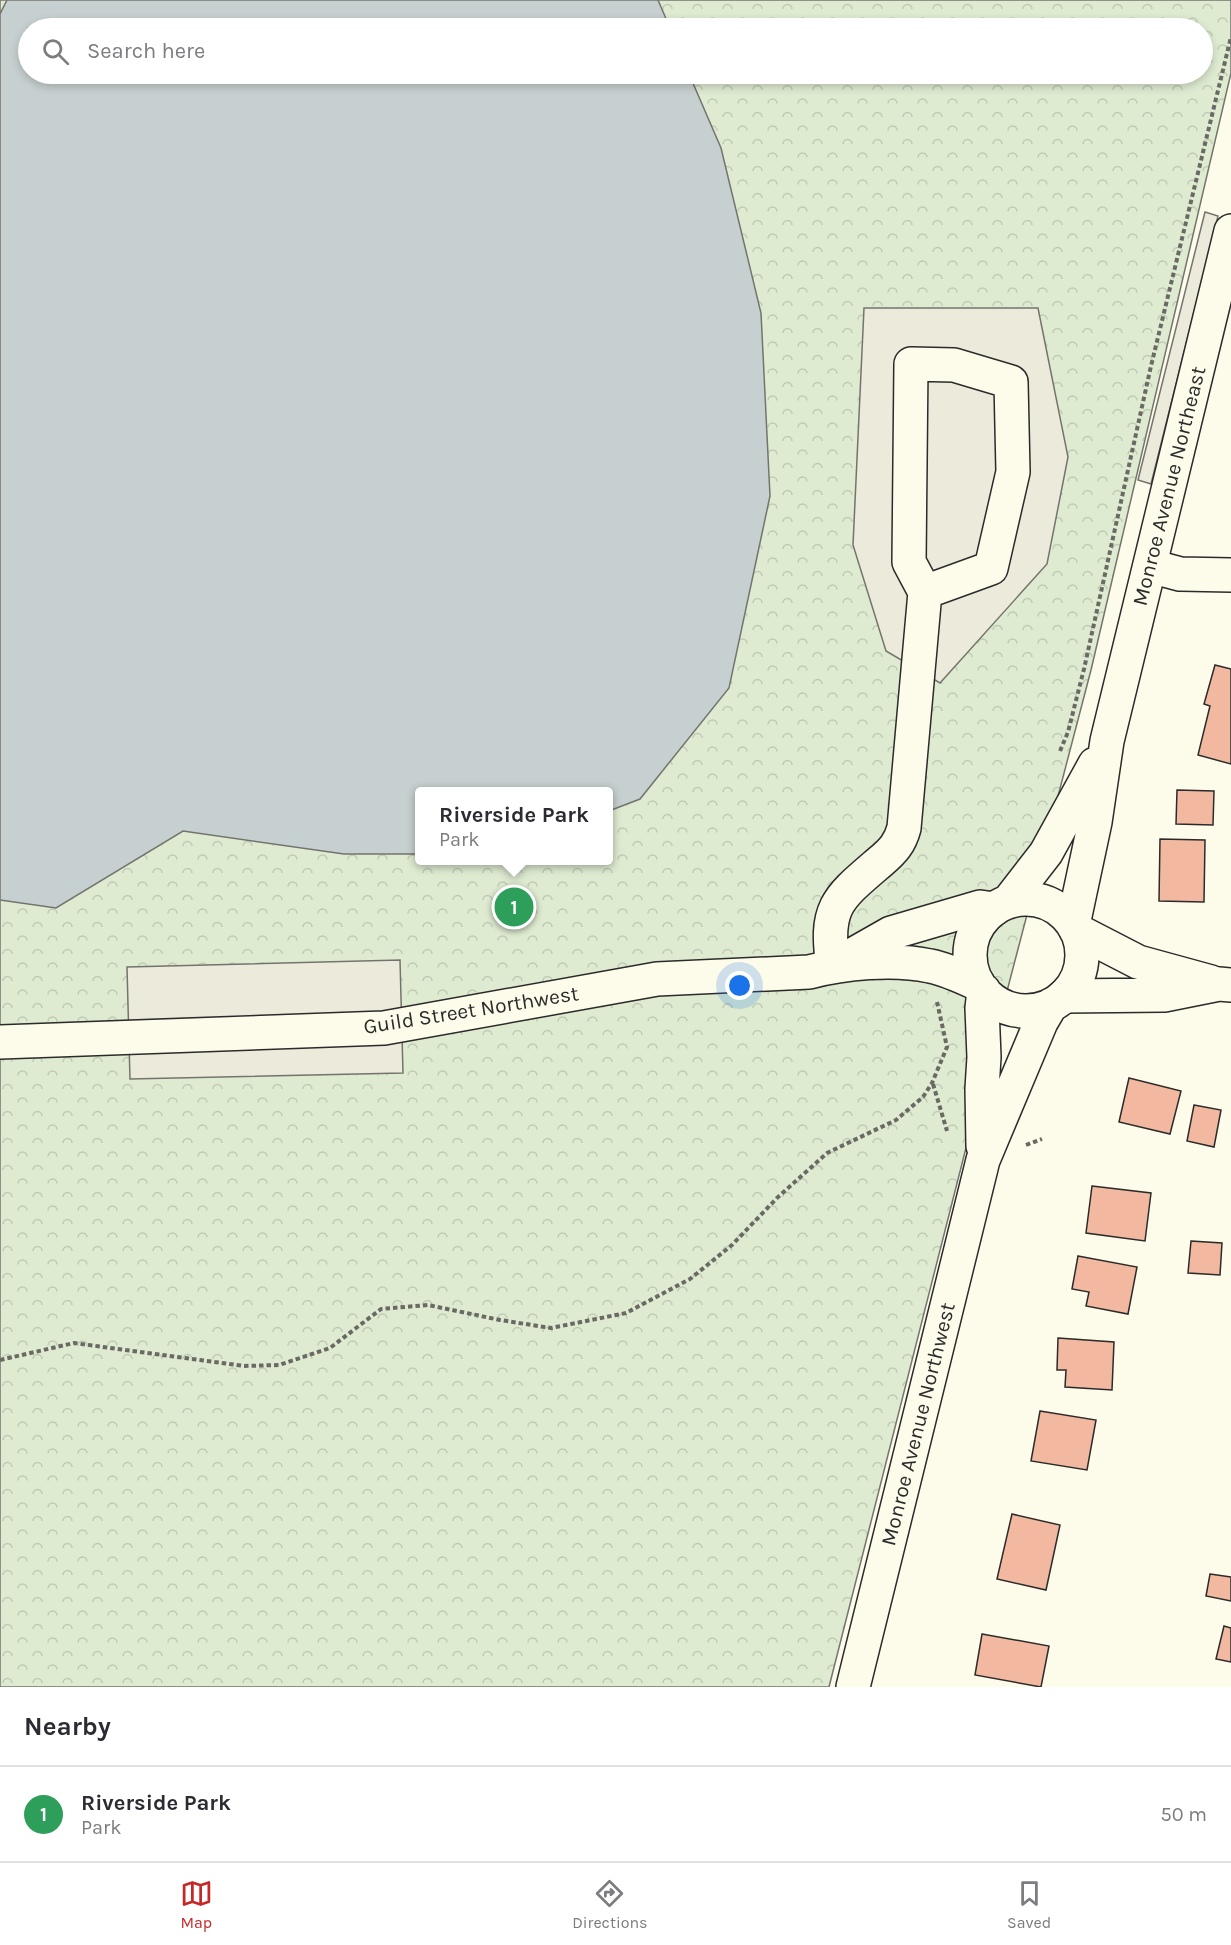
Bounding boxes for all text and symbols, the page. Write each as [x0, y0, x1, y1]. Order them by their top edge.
search box [18, 18, 1213, 84]
icon: search [39, 35, 72, 68]
text: Search here [87, 38, 205, 64]
street label: Monroe Avenue Northeast [1128, 364, 1210, 608]
popup [415, 787, 613, 865]
text: Riverside Park [439, 802, 589, 828]
text: Park [439, 828, 480, 851]
pin: 1 [494, 884, 534, 930]
your location [725, 971, 754, 1000]
street label: Guild Street Northwest [362, 981, 580, 1039]
street label: Monroe Avenue Northwest [876, 1300, 960, 1548]
text: Nearby [24, 1711, 111, 1742]
text: Riverside Park [81, 1790, 231, 1816]
text: 1 [40, 1803, 47, 1826]
text: 50 m [1160, 1803, 1207, 1826]
text: Park [81, 1816, 122, 1839]
tab: Map [180, 1877, 213, 1932]
tab: Directions [572, 1877, 647, 1932]
tab: Saved [1007, 1877, 1051, 1932]

